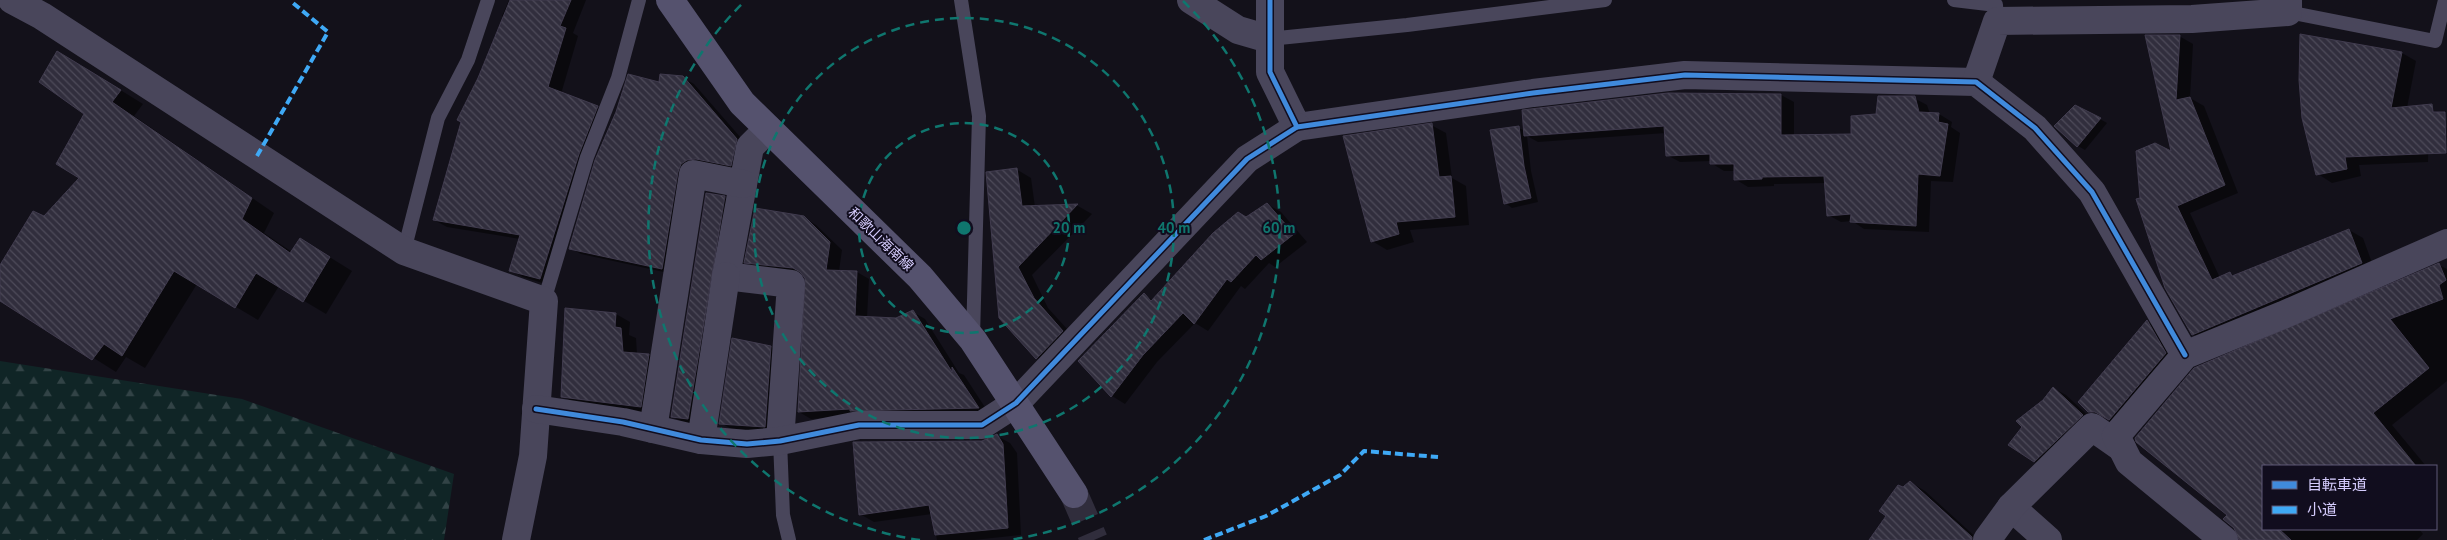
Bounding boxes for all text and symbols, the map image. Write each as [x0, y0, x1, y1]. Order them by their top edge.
street label: 和歌山海南線 [845, 203, 917, 275]
text: 20 m [1053, 218, 1085, 237]
text: 40 m [1158, 218, 1190, 237]
text: 60 m [1263, 218, 1295, 237]
centre of rings [955, 219, 973, 237]
legend [2262, 465, 2437, 530]
text: 自転車道 [2307, 475, 2367, 494]
text: 小道 [2307, 500, 2337, 519]

